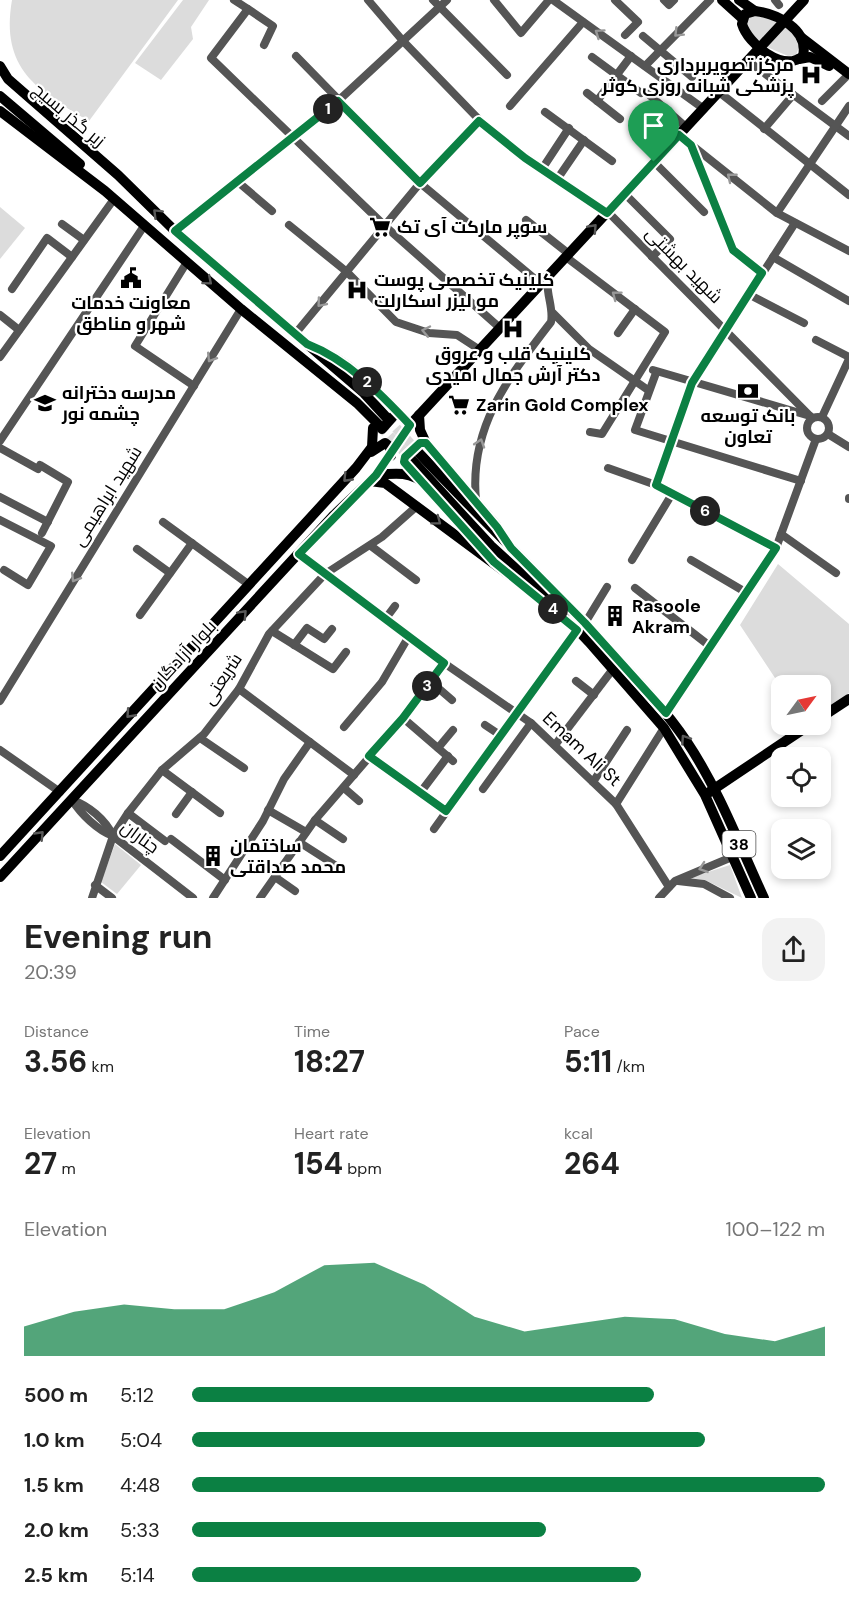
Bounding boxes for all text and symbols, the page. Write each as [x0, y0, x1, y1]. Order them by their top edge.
one-way arrow [674, 25, 685, 36]
one-way arrow [595, 29, 606, 40]
place label: مرکز تصویربرداری پزشکی شبانه روزی کوثر [601, 53, 794, 98]
hospital icon: مرکز تصویربرداری پزشکی شبانه روزی کوثر [799, 63, 823, 87]
street label: زیر گذر بسیج [28, 78, 110, 152]
pin: 1 [313, 94, 343, 124]
text: 1 [325, 98, 331, 119]
pin [628, 100, 679, 162]
icon: arrive [637, 109, 670, 142]
one-way arrow [727, 173, 738, 184]
one-way arrow [153, 209, 164, 220]
supermarket icon: سوپر مارکت آی تک [368, 215, 392, 239]
place label: سوپر مارکت آی تک [397, 215, 547, 239]
street label: شهید بهشتی [640, 221, 728, 309]
one-way arrow [586, 225, 597, 235]
public building icon: معاونت خدمات شهر و مناطق [119, 266, 143, 290]
place label: کلینیک تخصصی پوست مو لیزر اسکارلت [374, 268, 554, 313]
one-way arrow [201, 273, 212, 284]
hospital icon: کلینیک تخصصی پوست مو لیزر اسکارلت [345, 278, 369, 302]
place label: معاونت خدمات شهر و مناطق [71, 291, 191, 336]
one-way arrow [612, 291, 623, 302]
one-way arrow [317, 296, 328, 307]
hospital icon: کلینیک قلب و عروق دکتر آرش جمال امیدی [501, 317, 525, 341]
one-way arrow [421, 325, 431, 338]
place label: کلینیک قلب و عروق دکتر آرش جمال امیدی [426, 342, 600, 387]
one-way arrow [206, 352, 218, 362]
pin: 2 [352, 367, 382, 397]
text: 2 [362, 371, 372, 392]
bank icon: بانک توسعه تعاون [736, 379, 760, 403]
place label: مدرسه دخترانه چشمه نور [61, 381, 176, 426]
school or university icon: مدرسه دخترانه چشمه نور [33, 391, 57, 415]
supermarket icon: Zarin Gold Complex [447, 393, 471, 417]
place label: Zarin Gold Complex [476, 393, 649, 417]
place label: بانک توسعه تعاون [700, 404, 796, 449]
one-way arrow [472, 438, 485, 449]
street label: شهید ابراهیمی [67, 441, 147, 551]
one-way arrow [344, 470, 355, 481]
pin: 6 [690, 496, 720, 526]
text: 6 [700, 500, 710, 521]
one-way arrow [430, 514, 441, 525]
one-way arrow [71, 572, 83, 582]
pin: 4 [538, 594, 568, 624]
place label: Rasoole Akram [632, 594, 701, 639]
text: 4 [548, 598, 558, 619]
building icon: Rasoole Akram [603, 604, 627, 628]
one-way arrow [236, 610, 247, 621]
street label: بلوار آزادگان [144, 615, 222, 695]
street label: شریعتی [196, 648, 248, 710]
pin: 3 [412, 671, 442, 701]
text: 3 [422, 675, 432, 696]
north arrow [771, 675, 831, 735]
map controls [771, 675, 831, 879]
street label: Emam Ali St [537, 706, 627, 792]
one-way arrow [126, 707, 137, 717]
one-way arrow [680, 735, 692, 745]
button: locate [771, 747, 831, 807]
street label: چناران [116, 815, 164, 859]
button: layers [771, 819, 831, 879]
one-way arrow [33, 831, 44, 842]
road number: 38 [722, 831, 756, 857]
place label: ساختمان محمد صداقتی [230, 834, 346, 879]
building icon: ساختمان محمد صداقتی [201, 844, 225, 868]
one-way arrow [698, 861, 709, 874]
text: Evening run [24, 915, 212, 958]
button: share [762, 918, 825, 981]
text: 20:39 [24, 959, 77, 985]
text: Distance [24, 1021, 89, 1042]
text: Time [294, 1021, 330, 1042]
text: Pace [564, 1021, 600, 1042]
text: 3.56 [24, 1042, 87, 1081]
text: 18:27 [294, 1042, 365, 1081]
text: 5:11 [564, 1042, 612, 1081]
text: km [87, 1056, 114, 1077]
text: /km [612, 1056, 645, 1077]
text: Elevation [24, 1123, 91, 1144]
text: Heart rate [294, 1123, 369, 1144]
text: kcal [564, 1123, 593, 1144]
text: 27 [24, 1144, 57, 1183]
text: 154 [294, 1144, 343, 1183]
text: 264 [564, 1144, 620, 1183]
text: m [57, 1158, 76, 1179]
text: bpm [343, 1158, 382, 1179]
text: Elevation [24, 1216, 107, 1242]
text: 100–122 m [726, 1216, 825, 1242]
text: 500 m [24, 1382, 88, 1408]
text: 5:12 [120, 1382, 154, 1408]
text: 1.0 km [24, 1427, 85, 1453]
text: 5:04 [120, 1427, 162, 1453]
text: 1.5 km [24, 1472, 84, 1498]
text: 4:48 [120, 1472, 160, 1498]
text: 2.0 km [24, 1517, 89, 1543]
text: 5:33 [120, 1517, 160, 1543]
text: 2.5 km [24, 1562, 88, 1588]
text: 5:14 [120, 1562, 155, 1588]

